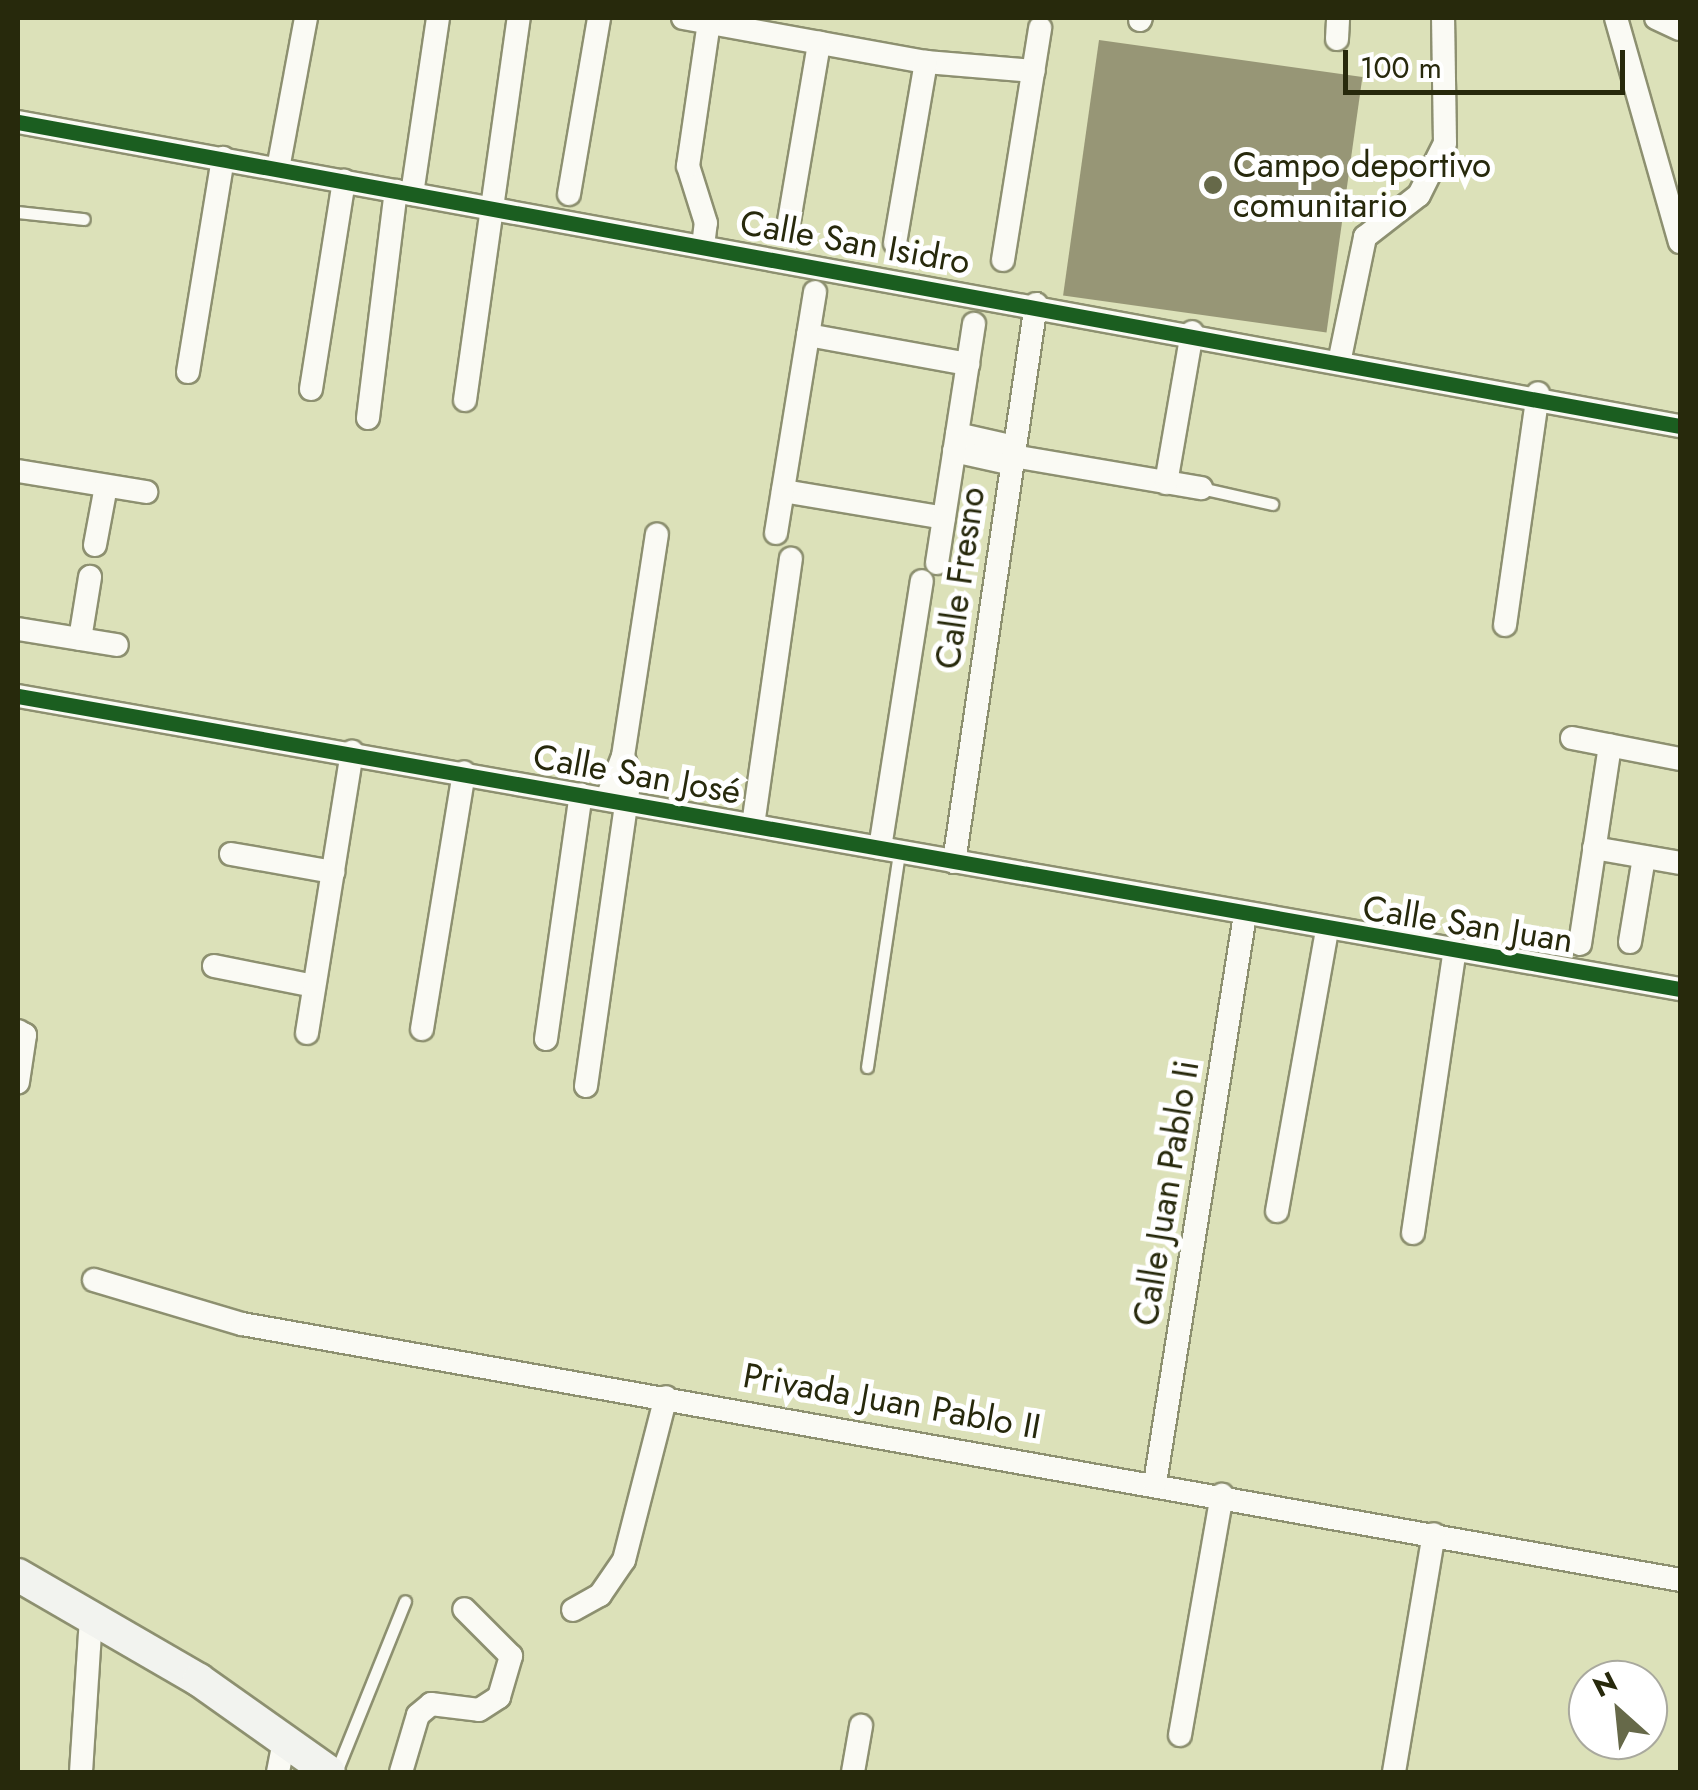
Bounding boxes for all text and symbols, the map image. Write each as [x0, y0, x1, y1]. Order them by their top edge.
scale bar [1348, 30, 1630, 92]
text: 100 m [1360, 46, 1442, 89]
place label: Campo deportivo comunitario [1233, 144, 1491, 226]
marker: Campo deportivo comunitario [1202, 174, 1224, 196]
street label: Calle San Isidro [737, 201, 973, 283]
street label: Calle Fresno [926, 484, 994, 672]
street label: Calle San José [530, 735, 744, 813]
street label: Calle San Juan [1360, 887, 1576, 961]
street label: Calle Juan Pablo Ii [1124, 1057, 1208, 1329]
street label: Privada Juan Pablo II [740, 1354, 1044, 1448]
north arrow [1568, 1660, 1668, 1760]
text: N [1586, 1661, 1624, 1708]

